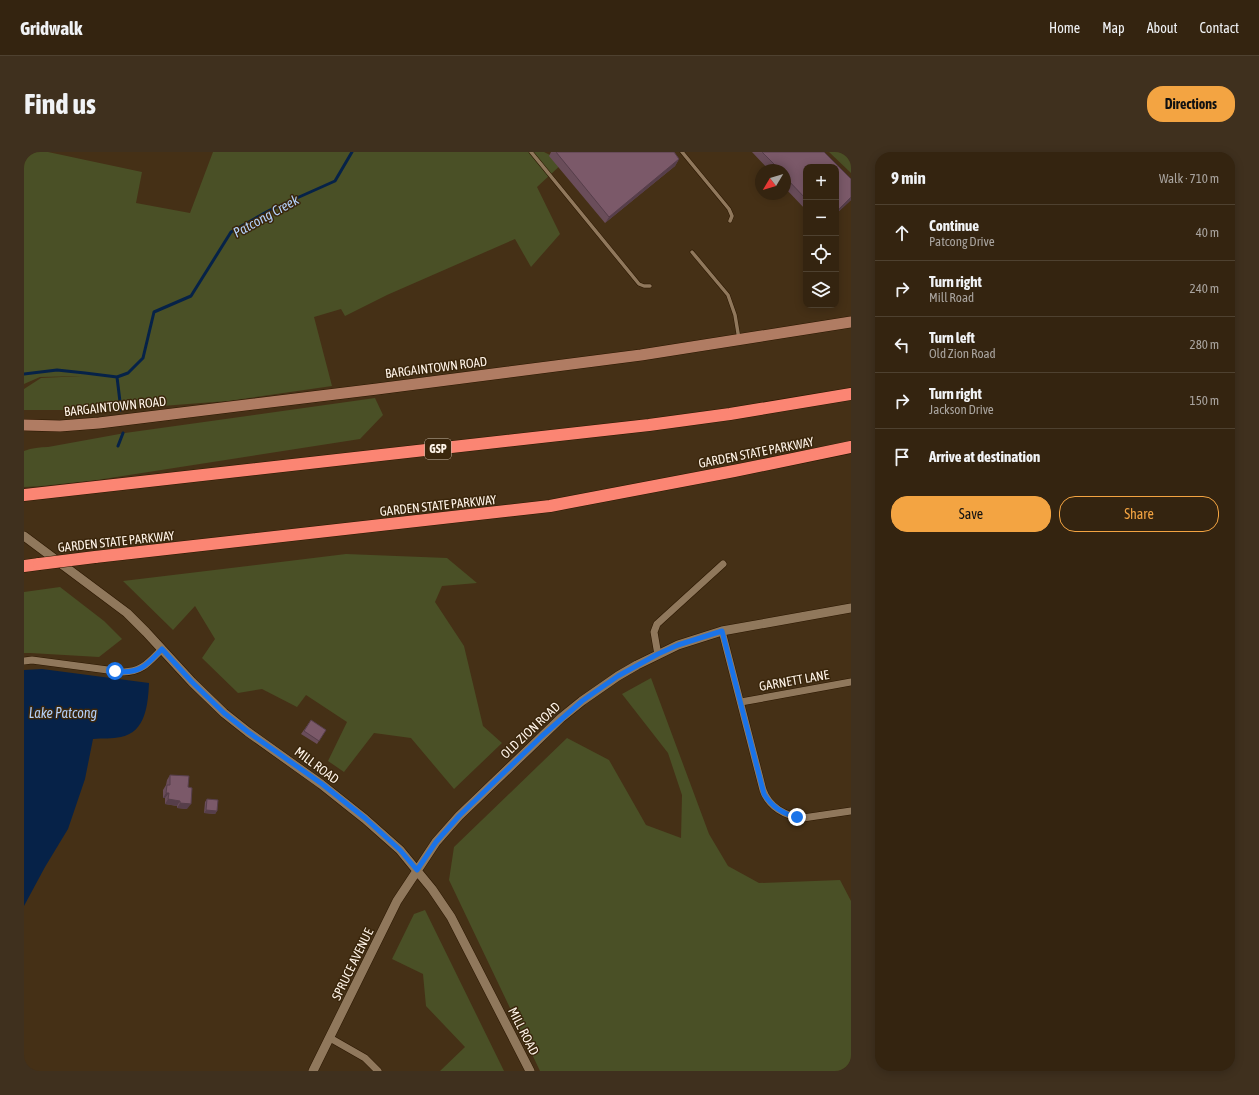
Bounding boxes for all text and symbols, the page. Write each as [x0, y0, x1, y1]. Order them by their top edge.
text: Gridwalk [20, 17, 82, 39]
text: Home [1049, 20, 1080, 36]
text: Map [1102, 20, 1125, 36]
text: About [1147, 20, 1178, 36]
text: Contact [1200, 20, 1239, 36]
button: Directions [1147, 86, 1235, 122]
text: Find us [24, 88, 96, 120]
north arrow [755, 164, 791, 200]
map controls [803, 164, 839, 308]
button: + [803, 164, 839, 200]
text: 9 min [891, 168, 926, 188]
text: Walk · 710 m [1159, 171, 1219, 186]
water label: Patcong Creek [230, 191, 302, 241]
button: − [803, 200, 839, 236]
text: Continue [929, 217, 979, 234]
icon: ahead [891, 222, 913, 244]
text: 40 m [1196, 225, 1219, 240]
text: Patcong Drive [929, 234, 995, 249]
button: locate [803, 236, 839, 272]
button: layers [803, 272, 839, 308]
text: Turn right [929, 273, 982, 290]
icon: right [891, 278, 913, 300]
text: 240 m [1190, 281, 1219, 296]
text: Mill Road [929, 290, 974, 305]
text: Turn left [929, 329, 975, 346]
icon: left [891, 334, 913, 356]
text: 280 m [1190, 337, 1219, 352]
text: Old Zion Road [929, 346, 996, 361]
street label: BARGAINTOWN ROAD [384, 354, 488, 381]
text: Turn right [929, 385, 982, 402]
icon: right [891, 390, 913, 412]
text: 150 m [1190, 393, 1219, 408]
street label: BARGAINTOWN ROAD [63, 394, 167, 419]
text: Jackson Drive [929, 402, 994, 417]
street label: GARDEN STATE PARKWAY [697, 434, 815, 471]
road number: GSP [425, 439, 451, 459]
icon: arrive [891, 446, 913, 468]
text: Arrive at destination [929, 448, 1040, 465]
street label: GARDEN STATE PARKWAY [379, 492, 497, 519]
button: Save [891, 496, 1051, 532]
button: Share [1059, 496, 1219, 532]
street label: GARDEN STATE PARKWAY [57, 528, 175, 555]
route start [106, 662, 124, 680]
street label: GARNETT LANE [758, 667, 831, 694]
street label: OLD ZION ROAD [498, 699, 563, 762]
water label: Lake Patcong [29, 705, 97, 721]
street label: MILL ROAD [292, 744, 342, 787]
route end [788, 808, 806, 826]
street label: SPRUCE AVENUE [329, 925, 377, 1003]
street label: MILL ROAD [505, 1005, 542, 1058]

